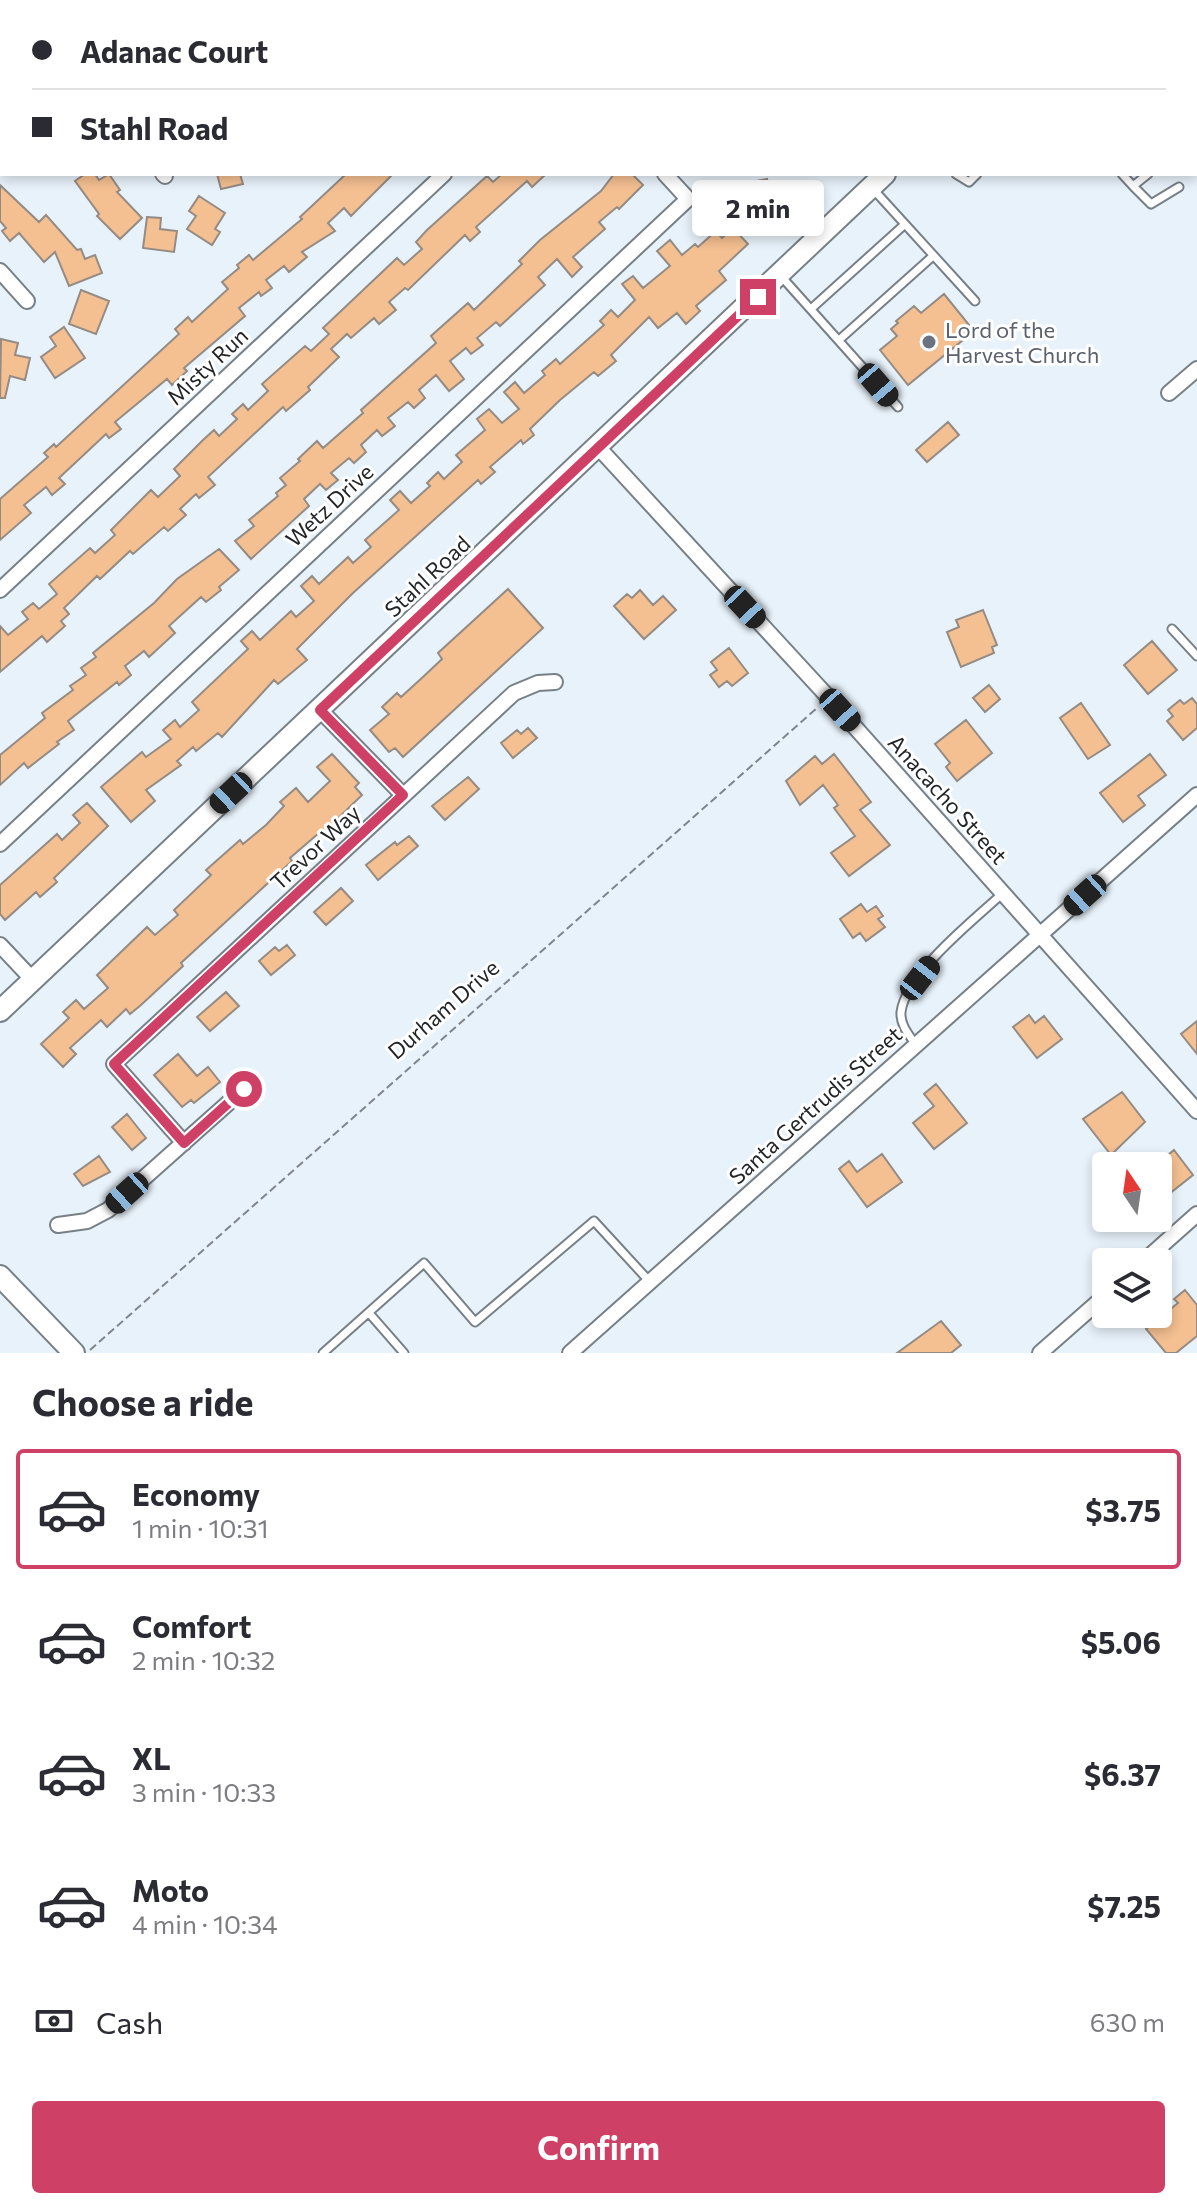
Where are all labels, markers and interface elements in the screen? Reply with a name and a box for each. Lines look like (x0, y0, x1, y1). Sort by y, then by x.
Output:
text: Adanac Court (80, 32, 268, 69)
text: Stahl Road (80, 109, 228, 146)
callout: 2 min (692, 181, 824, 237)
text: 2 min (726, 192, 790, 223)
route end (740, 279, 776, 315)
place label: Lord of the Harvest Church (945, 316, 1099, 368)
street label: Misty Run (161, 322, 253, 410)
marker: Lord of the Harvest Church (920, 333, 938, 351)
car (853, 359, 903, 411)
street label: Wetz Drive (280, 458, 378, 552)
street label: Stahl Road (379, 530, 475, 622)
car (720, 581, 770, 633)
car (815, 684, 865, 736)
street label: Anacacho Street (883, 729, 1013, 869)
car (205, 768, 257, 818)
street label: Trevor Way (264, 799, 366, 895)
car (1059, 870, 1111, 920)
car (896, 952, 944, 1004)
street label: Durham Drive (382, 954, 504, 1064)
street label: Santa Gertrudis Street (723, 1020, 907, 1190)
route start (226, 1071, 262, 1107)
north arrow (1092, 1152, 1172, 1232)
map controls (1092, 1152, 1172, 1328)
car (101, 1168, 153, 1218)
button: layers (1092, 1248, 1172, 1328)
text: Choose a ride (32, 1379, 253, 1423)
icon: car (36, 1473, 108, 1545)
text: Economy (132, 1475, 260, 1512)
text: $3.75 (1085, 1491, 1161, 1528)
text: 1 min · 10:31 (132, 1512, 269, 1543)
icon: car (36, 1605, 108, 1677)
text: Comfort (132, 1607, 251, 1644)
text: $5.06 (1081, 1623, 1161, 1660)
text: 2 min · 10:32 (132, 1644, 275, 1675)
icon: car (36, 1737, 108, 1809)
text: XL (132, 1739, 171, 1776)
text: $6.37 (1084, 1755, 1161, 1792)
text: 3 min · 10:33 (132, 1776, 276, 1807)
icon: car (36, 1869, 108, 1941)
text: Moto (132, 1871, 209, 1908)
text: $7.25 (1087, 1887, 1161, 1924)
text: 4 min · 10:34 (132, 1908, 278, 1939)
icon: cash (32, 1999, 76, 2043)
text: Cash (96, 2003, 163, 2040)
text: 630 m (1090, 2006, 1165, 2037)
button: Confirm (32, 2101, 1165, 2193)

